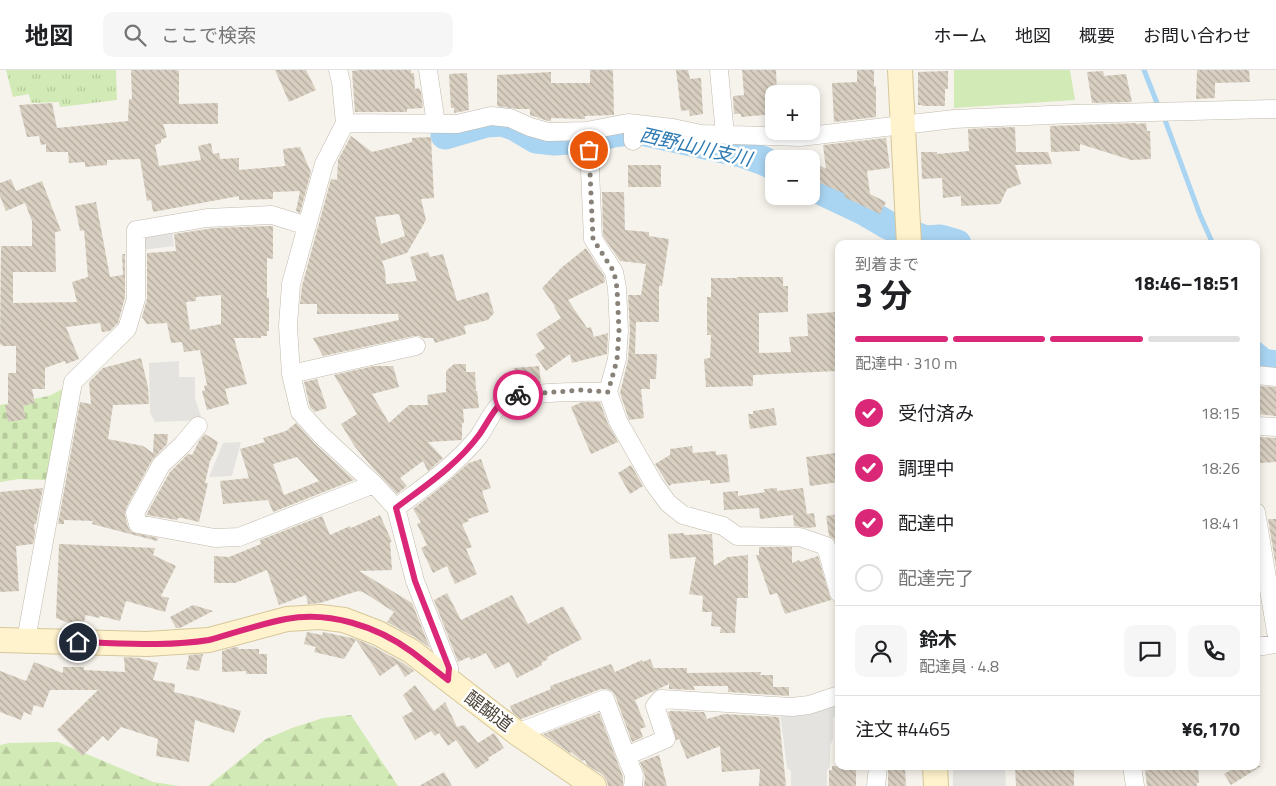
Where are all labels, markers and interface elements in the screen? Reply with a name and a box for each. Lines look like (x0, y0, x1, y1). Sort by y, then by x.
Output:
search box (103, 12, 453, 57)
text: 地図 (25, 17, 73, 53)
text: ここで検索 (161, 20, 256, 49)
icon: search (121, 21, 149, 49)
text: ホーム (934, 22, 987, 49)
text: 地図 (1015, 22, 1051, 49)
text: 概要 (1079, 22, 1115, 49)
text: お問い合わせ (1143, 22, 1251, 49)
map controls (765, 85, 820, 205)
button: + (765, 85, 820, 140)
water label: 西野山川支川 (637, 119, 757, 173)
pin (568, 129, 610, 171)
icon: bag (575, 136, 603, 164)
button: − (765, 150, 820, 205)
text: 到着まで (855, 252, 919, 276)
text: 18:46–18:51 (1133, 268, 1240, 297)
text: 3 分 (855, 271, 912, 319)
text: 配達中 · 310 m (855, 351, 957, 375)
courier (493, 370, 543, 420)
icon: bike (504, 381, 532, 409)
text: 受付済み (898, 398, 974, 427)
icon: check (855, 399, 883, 427)
text: 18:15 (1201, 401, 1240, 425)
text: 調理中 (898, 453, 955, 482)
icon: check (855, 454, 883, 482)
text: 18:26 (1201, 456, 1240, 480)
text: 配達中 (898, 508, 955, 537)
icon: check (855, 509, 883, 537)
text: 18:41 (1201, 511, 1240, 535)
text: 配達完了 (898, 563, 974, 592)
pin (57, 621, 99, 663)
text: 鈴木 (919, 624, 957, 653)
button: person (855, 625, 907, 677)
button: chat (1124, 625, 1176, 677)
button: phone (1188, 625, 1240, 677)
icon: home (64, 628, 92, 656)
text: 配達員 · 4.8 (919, 654, 999, 678)
street label: 醍醐道 (459, 684, 519, 738)
text: 注文 #4465 (855, 714, 950, 743)
text: ¥6,170 (1182, 714, 1240, 743)

